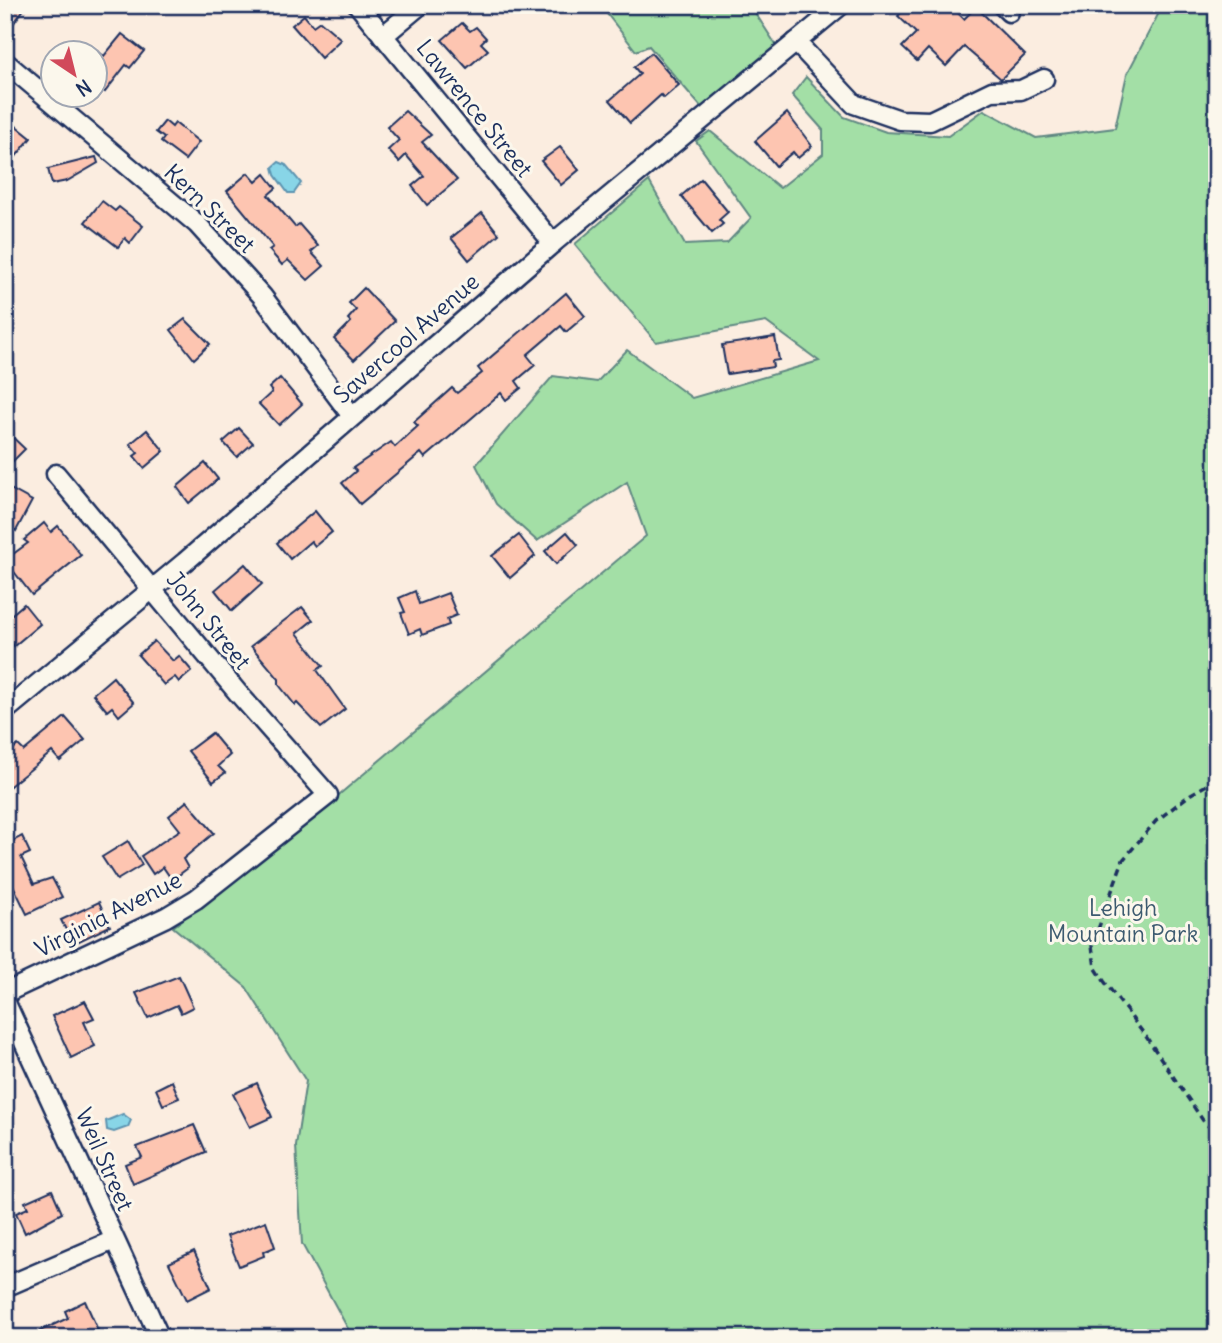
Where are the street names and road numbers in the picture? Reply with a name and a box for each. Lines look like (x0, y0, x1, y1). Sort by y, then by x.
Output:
street label: Lawrence Street (411, 33, 539, 183)
street label: Kern Street (158, 157, 262, 259)
street label: Savercool Avenue (327, 267, 485, 409)
street label: John Street (161, 565, 258, 675)
street label: Virginia Avenue (30, 865, 186, 963)
street label: Weil Street (69, 1103, 141, 1215)

